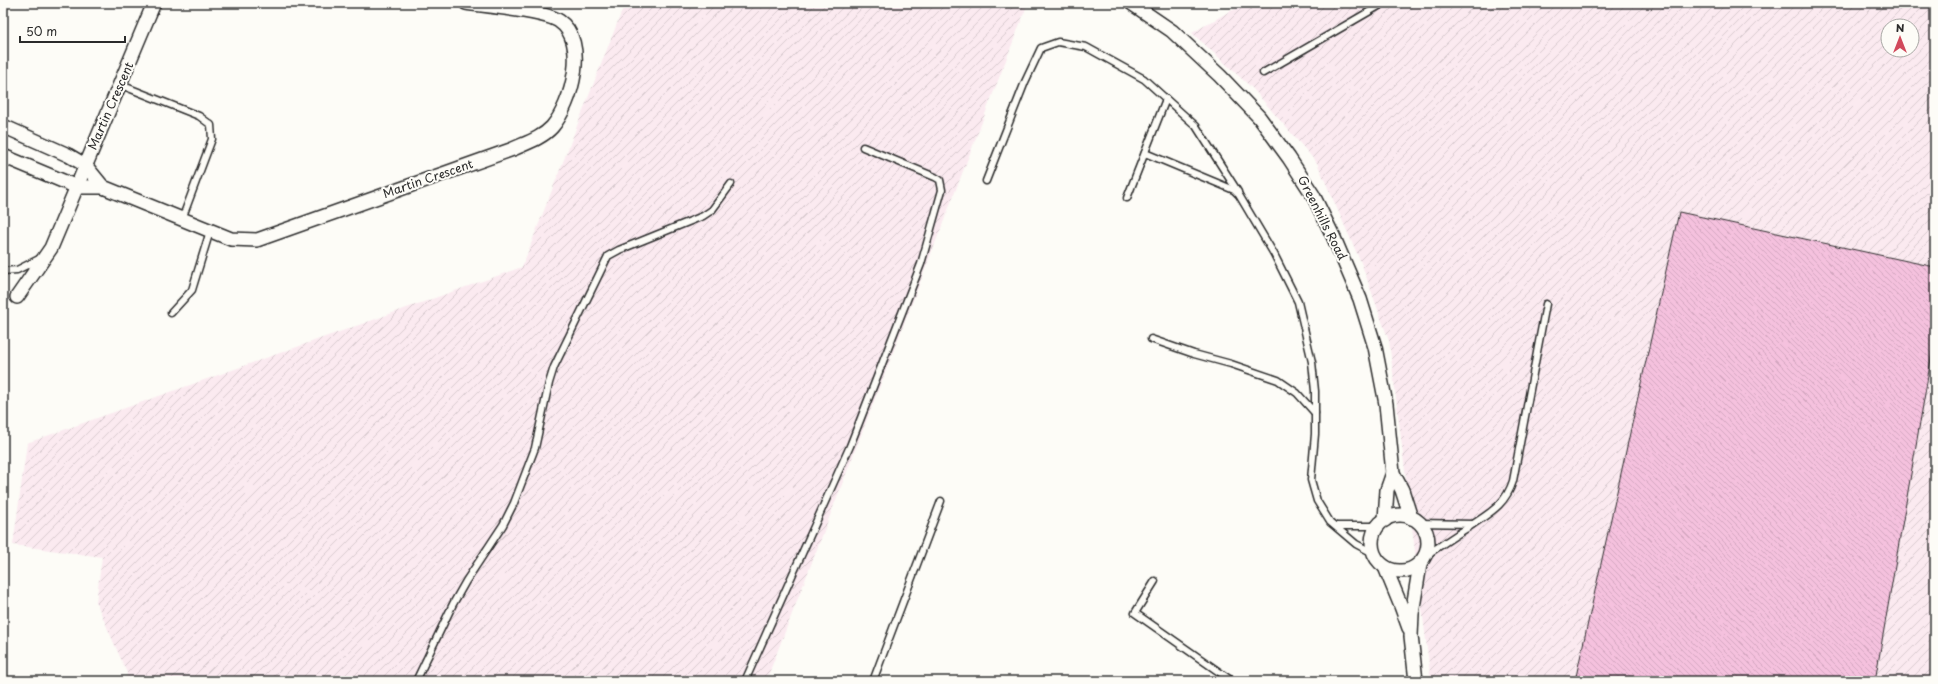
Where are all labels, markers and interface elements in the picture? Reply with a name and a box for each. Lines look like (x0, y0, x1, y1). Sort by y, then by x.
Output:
scale bar (20, 18, 125, 44)
north arrow (1880, 18, 1920, 58)
text: N (1896, 19, 1905, 36)
text: 50 m (26, 22, 57, 40)
street label: Martin Crescent (83, 59, 138, 152)
street label: Martin Crescent (380, 154, 475, 202)
street label: Greenhills Road (1294, 172, 1352, 263)

